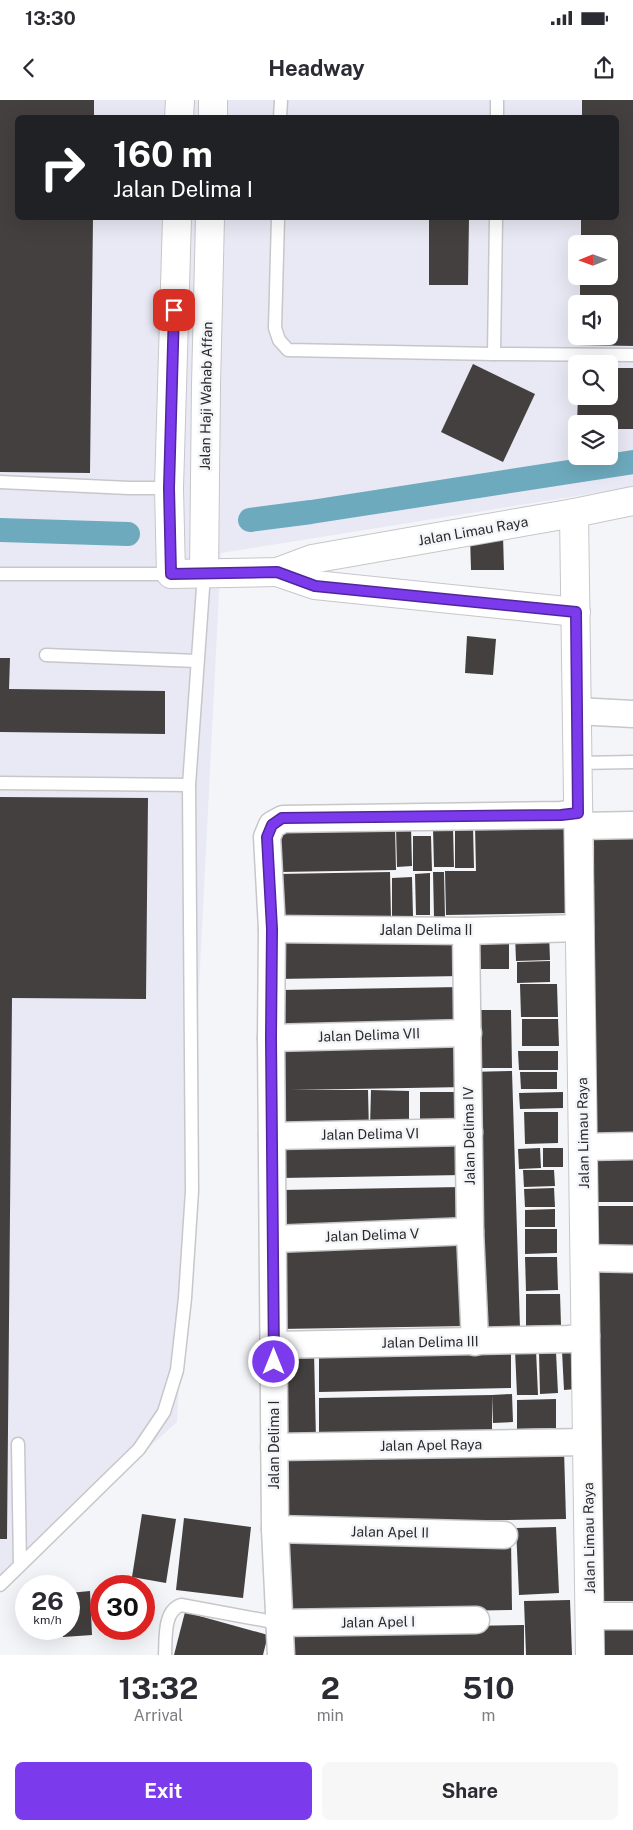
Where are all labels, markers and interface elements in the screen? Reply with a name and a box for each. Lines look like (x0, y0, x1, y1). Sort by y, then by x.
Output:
text: 13:30 (25, 7, 76, 29)
icon: back (15, 54, 43, 82)
icon: share (590, 54, 618, 82)
text: Headway (268, 55, 365, 81)
text: 160 m (113, 134, 213, 175)
icon: right (30, 135, 95, 200)
text: Jalan Delima I (113, 176, 253, 202)
north arrow (568, 235, 618, 285)
map controls (568, 235, 618, 465)
pin (153, 289, 195, 331)
button: sound (568, 295, 618, 345)
icon: arrive (160, 296, 188, 324)
street label: Jalan Haji Wahab Affan (197, 321, 215, 471)
button: search (568, 355, 618, 405)
button: layers (568, 415, 618, 465)
street label: Jalan Limau Raya (417, 513, 529, 549)
street label: Jalan Delima II (379, 922, 473, 938)
street label: Jalan Delima VII (318, 1025, 420, 1045)
street label: Jalan Limau Raya (574, 1077, 592, 1189)
street label: Jalan Delima IV (460, 1086, 478, 1185)
street label: Jalan Delima VI (321, 1125, 419, 1143)
street label: Jalan Delima V (325, 1225, 420, 1245)
street label: Jalan Delima III (381, 1333, 479, 1351)
position arrow (247, 1335, 299, 1387)
street label: Jalan Delima I (266, 1400, 282, 1490)
street label: Jalan Apel Raya (380, 1436, 482, 1454)
street label: Jalan Limau Raya (580, 1482, 598, 1594)
street label: Jalan Apel II (351, 1523, 429, 1541)
speed limit sign: 30 (90, 1575, 155, 1640)
text: 26 (31, 1586, 64, 1616)
text: km/h (33, 1613, 62, 1627)
street label: Jalan Apel I (341, 1613, 415, 1631)
text: 13:32 (118, 1670, 198, 1706)
text: 2 (321, 1670, 340, 1706)
text: 510 (462, 1670, 515, 1706)
text: Arrival (134, 1706, 183, 1725)
text: min (317, 1706, 344, 1725)
text: m (481, 1706, 495, 1725)
button: Exit (15, 1762, 312, 1820)
button: Share (322, 1762, 618, 1820)

